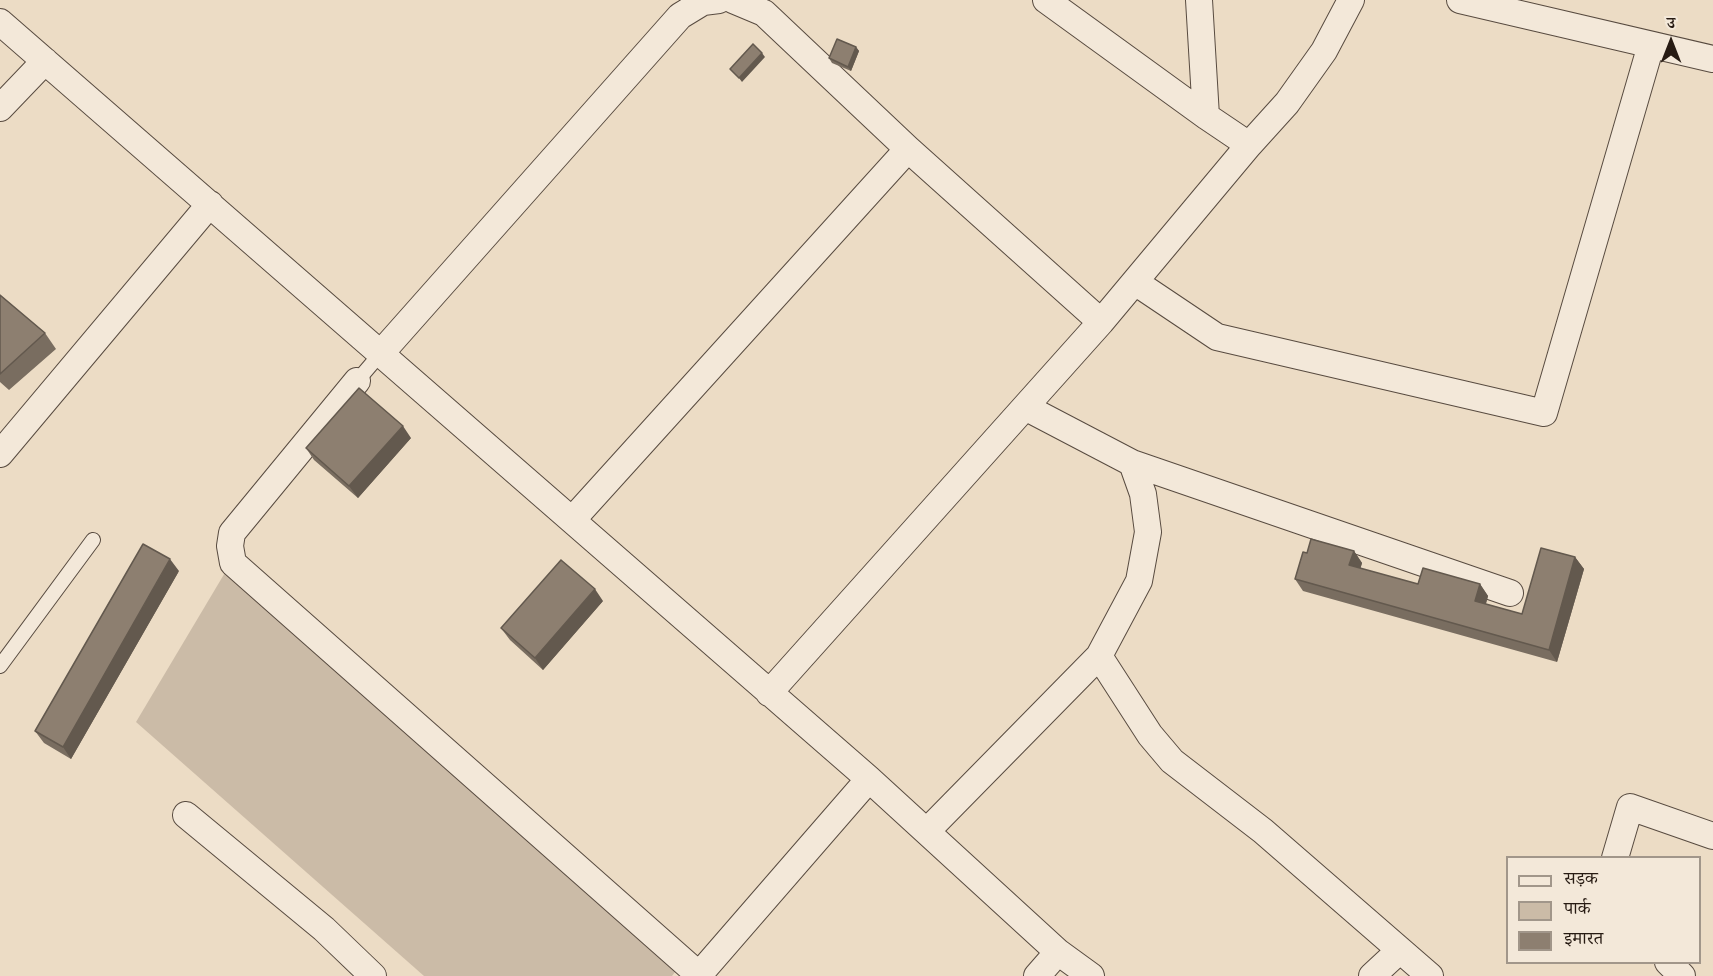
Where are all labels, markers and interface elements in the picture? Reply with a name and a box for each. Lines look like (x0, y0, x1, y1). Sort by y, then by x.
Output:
north arrow (1641, 12, 1701, 72)
text: उ (1667, 13, 1675, 35)
legend (1506, 856, 1701, 964)
text: सड़क (1564, 867, 1598, 892)
text: पार्क (1564, 897, 1591, 922)
text: इमारत (1564, 927, 1603, 952)

